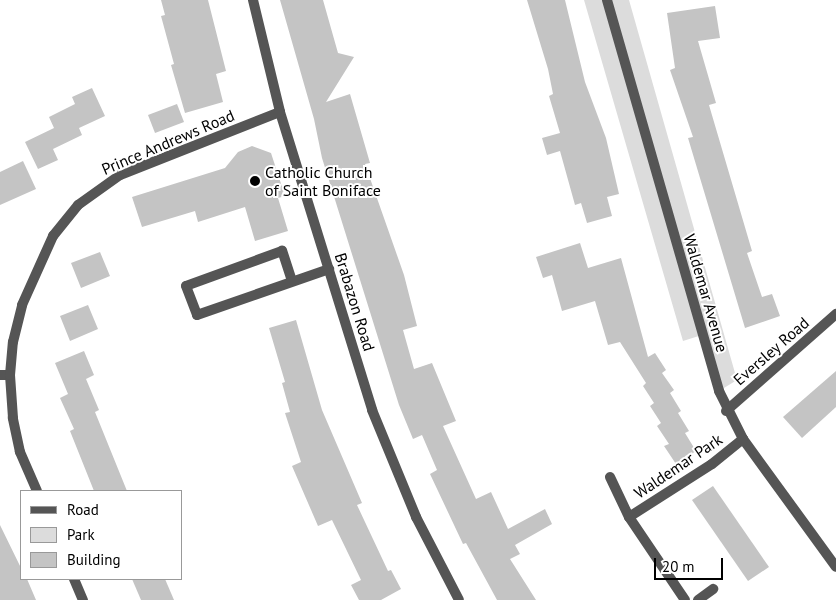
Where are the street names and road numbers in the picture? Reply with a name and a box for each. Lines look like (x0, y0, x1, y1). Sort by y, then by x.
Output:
street label: Prince Andrews Road (98, 105, 238, 179)
street label: Waldemar Avenue (680, 231, 732, 355)
street label: Brabazon Road (331, 251, 379, 353)
street label: Eversley Road (729, 313, 813, 389)
street label: Waldemar Park (630, 430, 726, 502)

